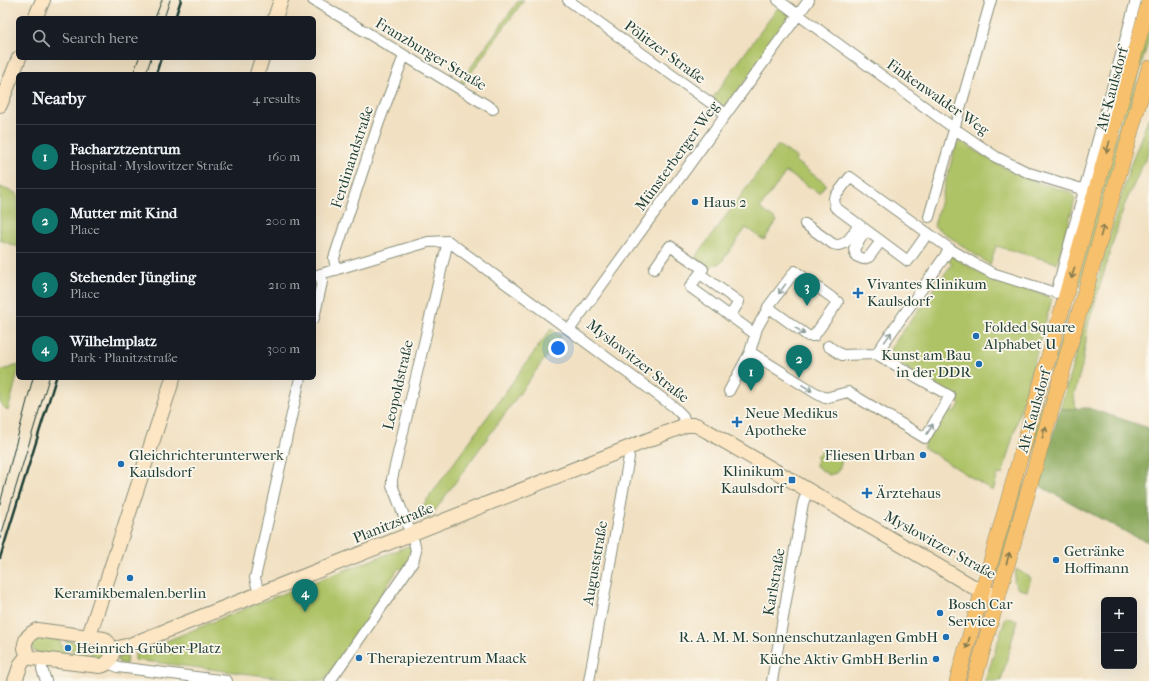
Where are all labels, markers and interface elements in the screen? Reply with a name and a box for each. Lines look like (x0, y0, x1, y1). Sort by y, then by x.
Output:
street label: Franzburger Straße (372, 14, 490, 95)
search box (16, 16, 316, 60)
street label: Pölitzer Straße (621, 17, 710, 88)
icon: search (30, 27, 52, 49)
text: Search here (62, 29, 138, 47)
street label: Alt-Kaulsdorf (1092, 42, 1133, 134)
street label: Finkenwalder Weg (883, 55, 993, 140)
text: Nearby (32, 88, 86, 108)
text: 4 results (253, 91, 300, 106)
street label: Münsterberger Weg (631, 97, 723, 214)
street label: Ferdinandstraße (327, 103, 377, 210)
text: Facharztzentrum (70, 140, 181, 158)
one-way arrow (1104, 141, 1111, 154)
text: 1 (43, 149, 47, 164)
text: 160 m (268, 149, 300, 164)
text: Hospital · Myslowitzer Straße (70, 158, 233, 173)
place label: Haus 2 (703, 193, 747, 211)
marker: Haus 2 (690, 197, 700, 207)
text: Mutter mit Kind (70, 204, 177, 222)
text: 2 (42, 213, 48, 228)
text: 200 m (265, 213, 300, 228)
text: Place (70, 222, 100, 237)
one-way arrow (1099, 225, 1106, 238)
one-way arrow (1069, 266, 1076, 279)
text: Stehender Jüngling (70, 268, 196, 286)
pin: 3 (794, 273, 820, 306)
place label: Vivantes Klinikum Kaulsdorf (866, 275, 987, 310)
text: 3 (42, 277, 48, 292)
text: 210 m (268, 277, 300, 292)
one-way arrow (778, 283, 786, 294)
text: Place (70, 286, 100, 301)
marker: Vivantes Klinikum Kaulsdorf (852, 287, 864, 299)
street label: Myslowitzer Straße (583, 315, 693, 407)
place label: Folded Square Alphabet U (983, 318, 1076, 353)
one-way arrow (794, 326, 805, 335)
marker: Folded Square Alphabet U (971, 331, 981, 341)
text: Wilhelmplatz (70, 332, 157, 350)
one-way arrow (884, 332, 892, 343)
street label: Leopoldstraße (379, 338, 417, 432)
your location (548, 338, 568, 358)
text: 4 (41, 341, 49, 356)
text: 300 m (267, 341, 300, 356)
pin: 2 (786, 345, 812, 378)
place label: Kunst am Bau in der DDR (881, 346, 972, 381)
text: Park · Planitzstraße (70, 350, 178, 365)
pin: 1 (738, 358, 764, 391)
marker: Kunst am Bau in der DDR (974, 359, 984, 369)
street label: Alt-Kaulsdorf (1013, 364, 1055, 456)
one-way arrow (801, 384, 812, 392)
place label: Neue Medikus Apotheke (744, 404, 838, 439)
marker: Neue Medikus Apotheke (732, 417, 742, 427)
one-way arrow (927, 423, 935, 435)
one-way arrow (1041, 426, 1048, 439)
place label: Gleichrichterunterwerk Kaulsdorf (129, 446, 284, 481)
place label: Fliesen Urban (825, 446, 915, 464)
marker: Fliesen Urban (918, 450, 928, 460)
marker: Gleichrichterunterwerk Kaulsdorf (116, 459, 126, 469)
place label: Klinikum Kaulsdorf (721, 462, 787, 497)
marker: Klinikum Kaulsdorf (787, 475, 797, 485)
place label: Ärztehaus (875, 484, 941, 502)
marker: Ärztehaus (861, 487, 873, 499)
street label: Planitzstraße (350, 499, 436, 547)
street label: Myslowitzer Straße (881, 507, 999, 583)
street label: Auguststraße (579, 519, 611, 608)
place label: Getränke Hoffmann (1064, 542, 1129, 577)
street label: Karlstraße (759, 546, 789, 617)
one-way arrow (1005, 551, 1013, 564)
marker: Getränke Hoffmann (1051, 555, 1061, 565)
marker: Keramikbemalen.berlin (125, 573, 135, 583)
pin: 4 (292, 579, 318, 612)
place label: Keramikbemalen.berlin (54, 584, 207, 602)
place label: Bosch Car Service (948, 595, 1013, 630)
map controls (1101, 597, 1137, 669)
button: + (1101, 597, 1137, 633)
marker: Bosch Car Service (935, 608, 945, 618)
place label: R. A. M. M. Sonnenschutzanlagen GmbH (679, 628, 938, 646)
marker: R. A. M. M. Sonnenschutzanlagen GmbH (941, 632, 951, 642)
button: − (1101, 633, 1137, 669)
one-way arrow (964, 636, 971, 649)
place label: Heinrich-Grüber-Platz (76, 639, 221, 657)
marker: Heinrich-Grüber-Platz (63, 643, 73, 653)
place label: Therapiezentrum Maack (367, 649, 527, 667)
place label: Küche Aktiv GmbH Berlin (759, 650, 928, 668)
marker: Therapiezentrum Maack (354, 653, 364, 663)
marker: Küche Aktiv GmbH Berlin (931, 654, 941, 664)

